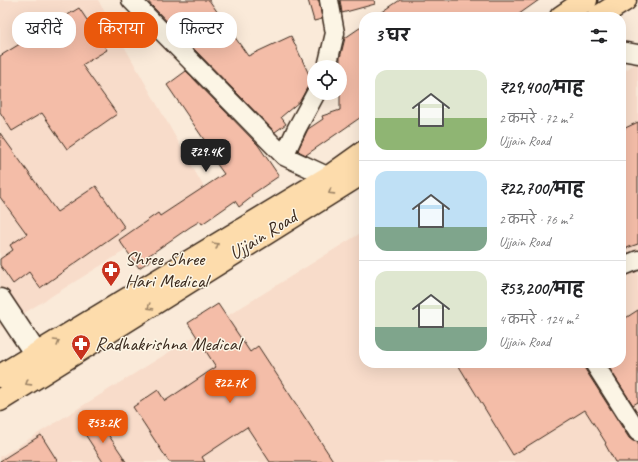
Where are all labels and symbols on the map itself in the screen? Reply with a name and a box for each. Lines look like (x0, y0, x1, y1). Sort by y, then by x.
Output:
pin: ₹29.4K (173, 139, 239, 173)
one-way arrow (328, 188, 335, 195)
street label: Ujjain Road (225, 203, 304, 265)
one-way arrow (212, 242, 219, 249)
place label: Shree Shree Hari Medical (125, 247, 212, 293)
pharmacy icon: Shree Shree Hari Medical (100, 259, 122, 287)
one-way arrow (147, 302, 154, 309)
place label: Radhakrishna Medical (95, 332, 244, 356)
pharmacy icon: Radhakrishna Medical (70, 333, 92, 361)
one-way arrow (53, 339, 60, 346)
pin: ₹22.7K (197, 370, 263, 404)
one-way arrow (25, 378, 32, 386)
pin: ₹53.2K (70, 410, 136, 444)

